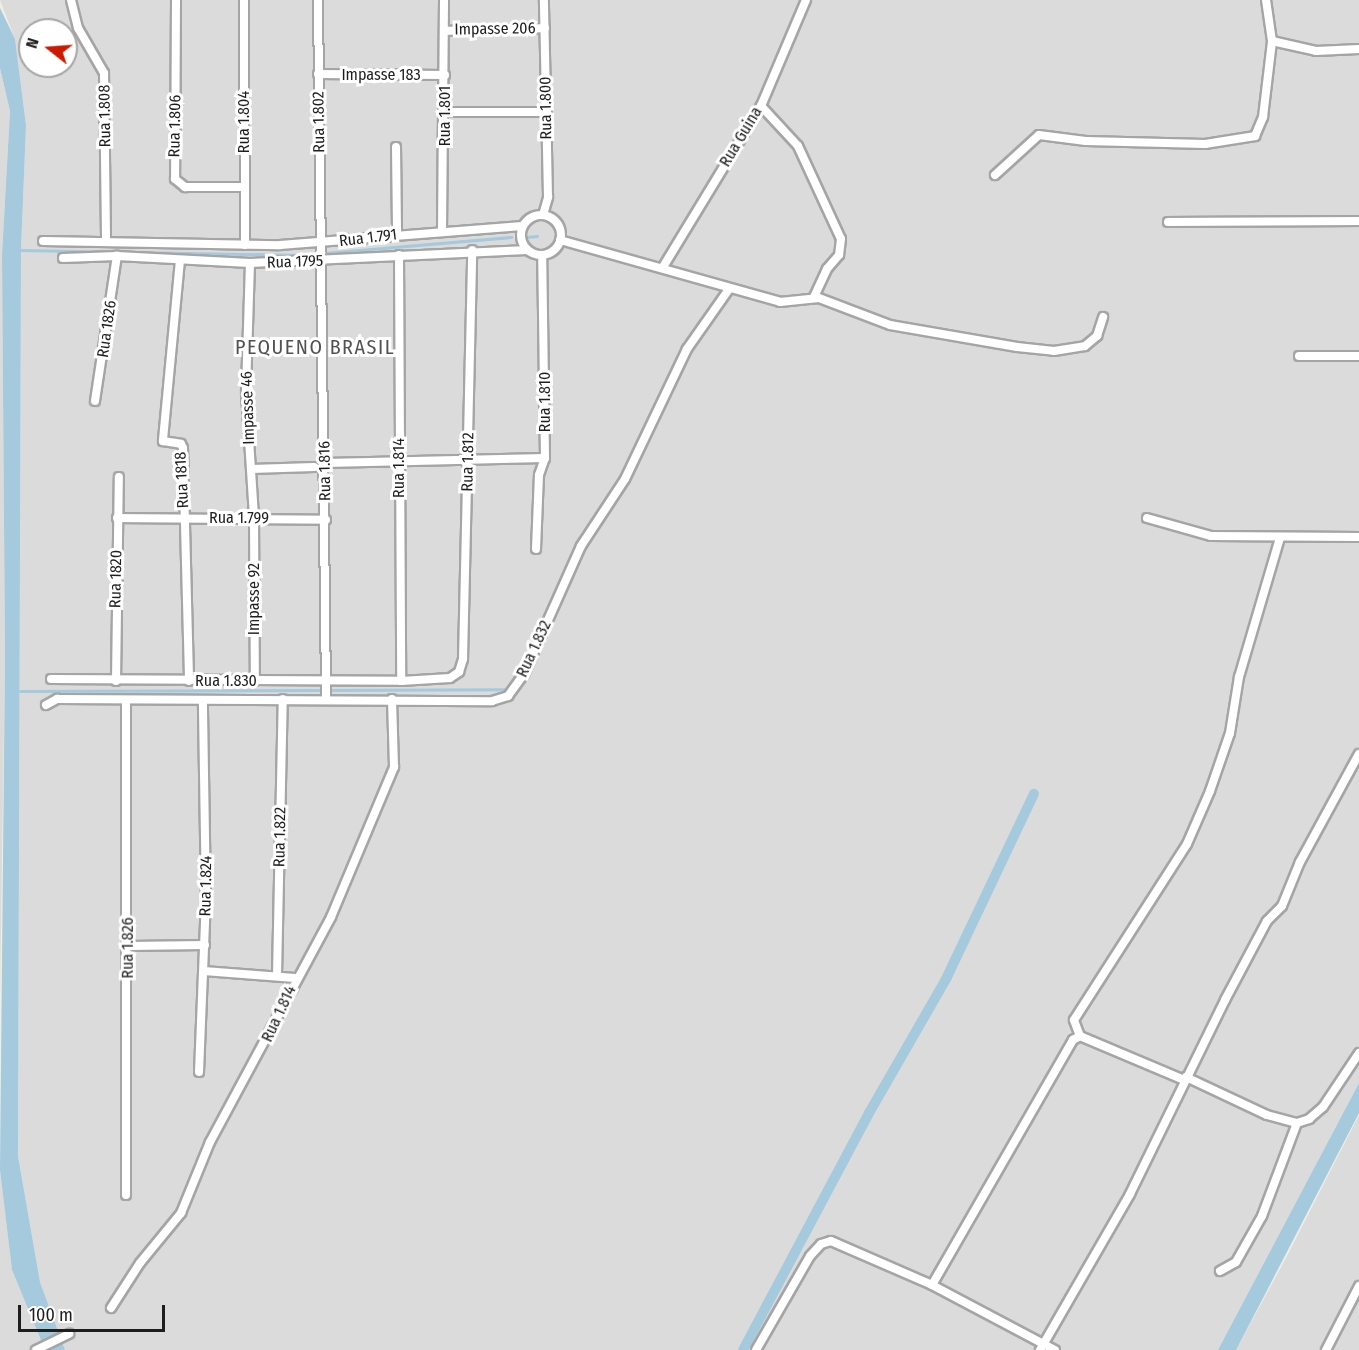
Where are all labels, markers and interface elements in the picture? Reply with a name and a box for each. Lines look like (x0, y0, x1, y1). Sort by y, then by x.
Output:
north arrow (18, 18, 78, 78)
street label: Impasse 206 (454, 19, 536, 39)
text: N (22, 36, 43, 51)
street label: Impasse 183 (341, 65, 421, 85)
street label: Rua 1.800 (536, 76, 556, 140)
street label: Rua 1.808 (95, 85, 115, 147)
street label: Rua 1.801 (435, 86, 455, 146)
street label: Rua 1.804 (234, 91, 254, 153)
street label: Rua 1.802 (309, 91, 329, 153)
street label: Rua 1.806 (165, 95, 185, 157)
street label: Rua Guina (716, 104, 766, 170)
street label: Rua 1.791 (338, 225, 398, 251)
street label: Rua 1795 (267, 251, 323, 273)
street label: Rua 1826 (93, 299, 121, 359)
district label: PEQUENO BRASIL (235, 335, 395, 359)
street label: Impasse 46 (237, 371, 259, 445)
street label: Rua 1.810 (535, 372, 555, 432)
street label: Rua 1.812 (458, 432, 478, 492)
street label: Rua 1.814 (389, 438, 409, 498)
street label: Rua 1.816 (315, 441, 335, 501)
street label: Rua 1818 (171, 451, 193, 509)
street label: Rua 1.799 (209, 508, 269, 528)
street label: Rua 1820 (106, 550, 126, 608)
street label: Impasse 92 (244, 563, 264, 635)
street label: Rua 1.832 (513, 618, 555, 680)
street label: Rua 1.830 (195, 671, 257, 691)
street label: Rua 1.822 (270, 807, 290, 867)
street label: Rua 1.824 (196, 855, 216, 917)
street label: Rua 1.826 (118, 917, 138, 979)
street label: Rua 1.814 (258, 983, 300, 1045)
scale bar (21, 1293, 168, 1331)
text: 100 m (29, 1304, 73, 1326)

